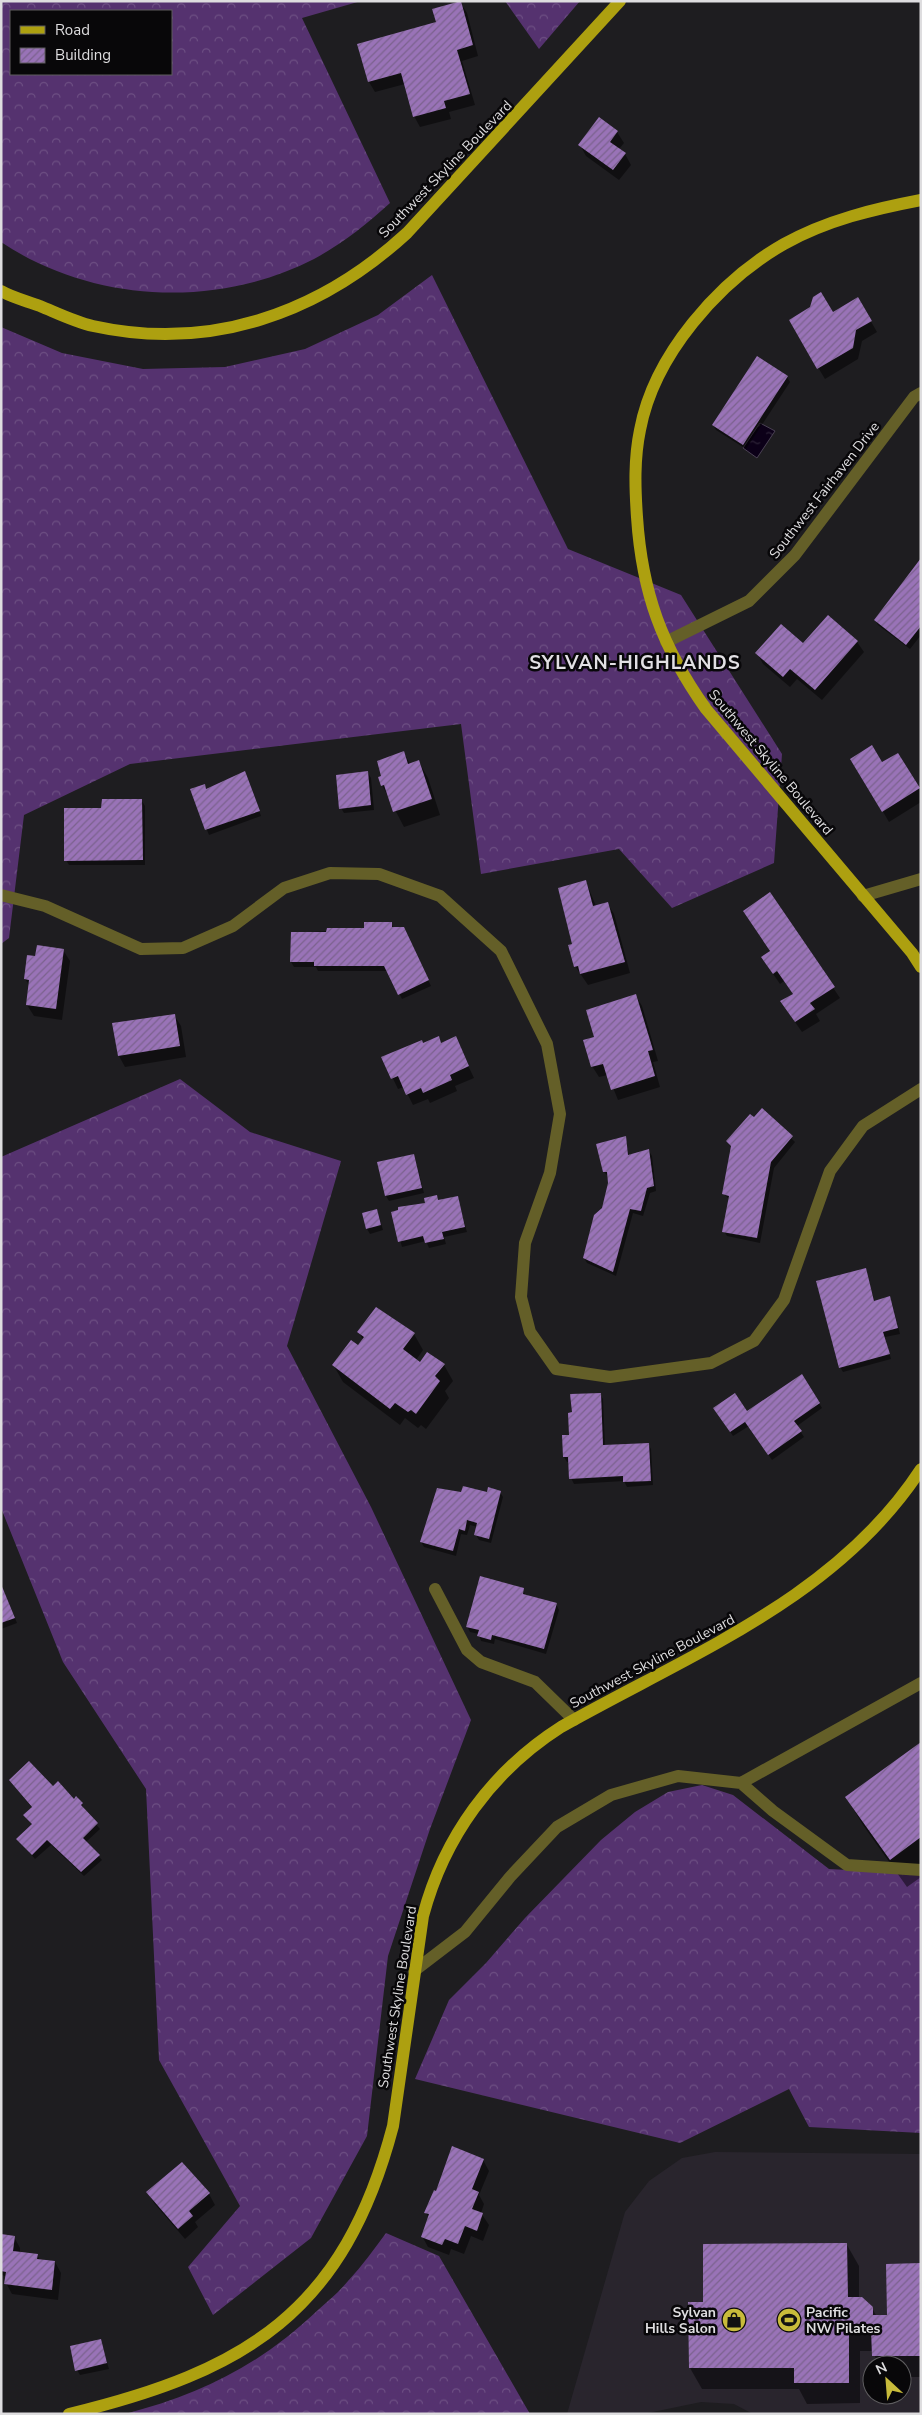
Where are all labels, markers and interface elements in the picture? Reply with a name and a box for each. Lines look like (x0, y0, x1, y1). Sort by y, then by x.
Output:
legend (10, 10, 172, 75)
text: Road (55, 20, 90, 40)
text: Building (55, 45, 111, 65)
street label: Southwest Skyline Boulevard (374, 96, 516, 242)
street label: Southwest Fairhaven Drive (765, 418, 884, 563)
district label: SYLVAN-HIGHLANDS (529, 650, 741, 676)
street label: Southwest Skyline Boulevard (704, 686, 837, 839)
street label: Southwest Skyline Boulevard (566, 1610, 738, 1713)
street label: Southwest Skyline Boulevard (374, 1905, 421, 2090)
place label: Sylvan Hills Salon (645, 2303, 716, 2338)
place label: Pacific NW Pilates (806, 2303, 881, 2338)
shop icon: Sylvan Hills Salon (721, 2307, 747, 2333)
sports icon: Pacific NW Pilates (776, 2307, 802, 2333)
north arrow (862, 2355, 912, 2405)
text: N (873, 2358, 890, 2380)

